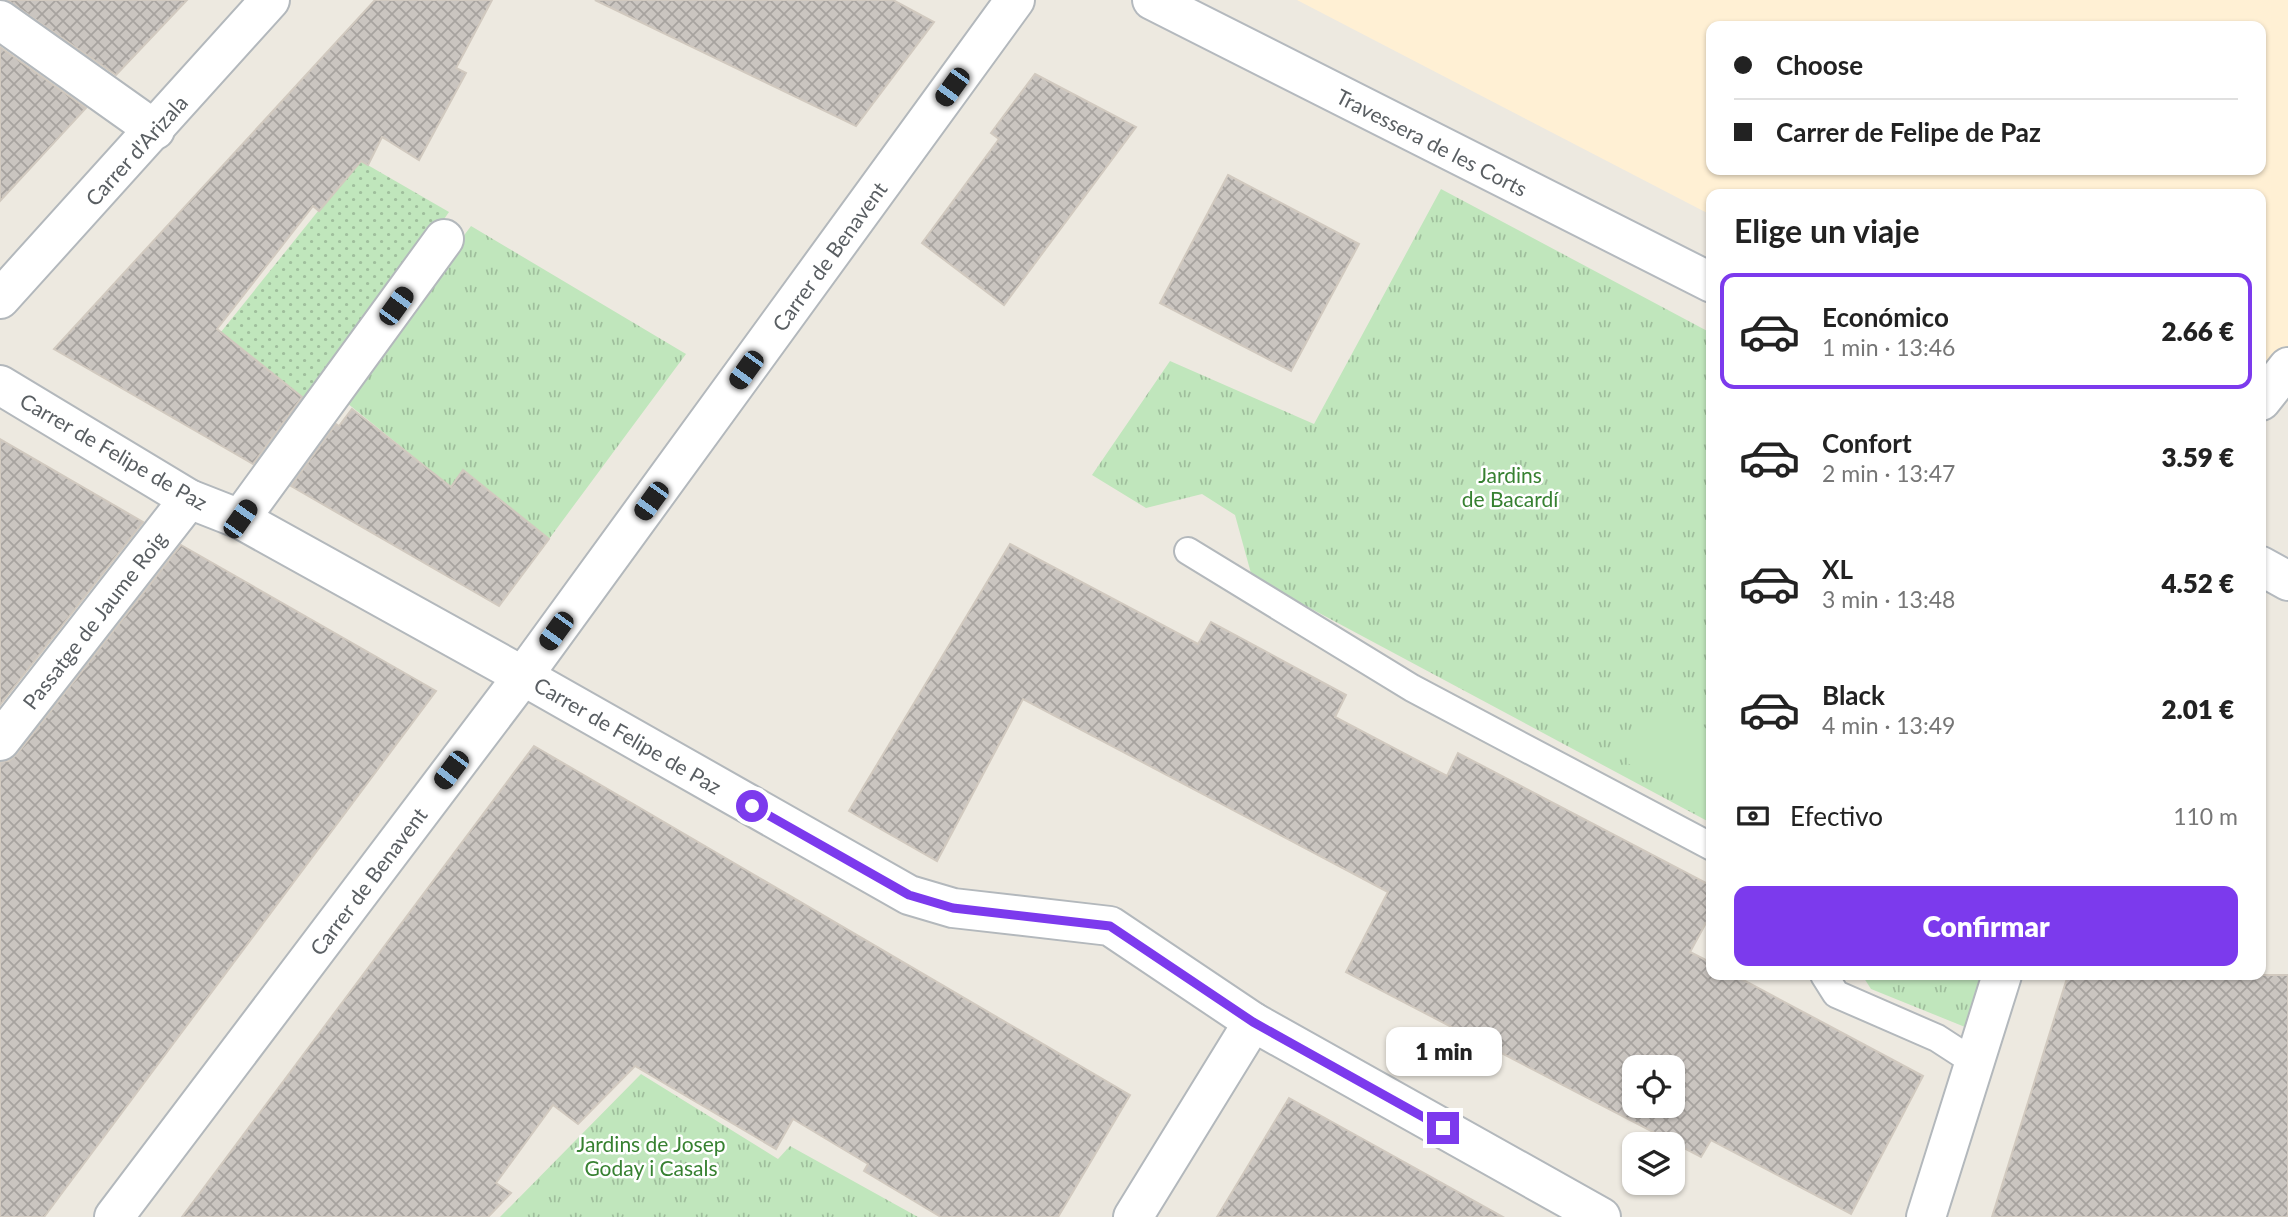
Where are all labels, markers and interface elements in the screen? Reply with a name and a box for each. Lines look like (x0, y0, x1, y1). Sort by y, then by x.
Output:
text: Choose (1776, 49, 1863, 81)
car (932, 64, 973, 110)
street label: Travessera de les Corts (1332, 83, 1532, 201)
street label: Carrer d'Arizala (80, 90, 192, 210)
text: Carrer de Felipe de Paz (1776, 116, 2041, 148)
street label: Carrer de Benavent (766, 176, 892, 336)
text: Elige un viaje (1734, 211, 1919, 250)
car (376, 283, 417, 329)
icon: car (1738, 300, 1801, 363)
text: Económico (1822, 301, 1949, 333)
text: 2.66 € (2161, 315, 2234, 347)
text: 1 min · 13:46 (1822, 333, 1955, 361)
car (726, 347, 767, 393)
street label: Carrer de Felipe de Paz (16, 387, 212, 515)
icon: car (1738, 426, 1801, 489)
text: Confort (1822, 427, 1912, 459)
text: 3.59 € (2161, 441, 2234, 473)
text: 2 min · 13:47 (1822, 459, 1955, 487)
park label: Jardins de Bacardí (1462, 462, 1559, 511)
car (631, 478, 672, 524)
car (220, 496, 261, 542)
street label: Passatge de Jaume Roig (17, 526, 171, 714)
icon: car (1738, 552, 1801, 615)
text: XL (1822, 553, 1853, 585)
text: 4.52 € (2161, 567, 2234, 599)
text: 3 min · 13:48 (1822, 585, 1955, 613)
car (536, 608, 577, 654)
street label: Carrer de Felipe de Paz (530, 671, 726, 799)
icon: car (1738, 678, 1801, 741)
text: Black (1822, 679, 1885, 711)
text: 2.01 € (2161, 693, 2234, 725)
text: 4 min · 13:49 (1822, 711, 1955, 739)
car (430, 747, 473, 793)
route start (736, 790, 768, 822)
icon: cash (1734, 797, 1772, 835)
text: Efectivo (1790, 800, 1883, 832)
street label: Carrer de Benavent (304, 802, 432, 960)
text: 110 m (2173, 802, 2238, 830)
button: Confirmar (1734, 886, 2238, 966)
callout: 1 min (1385, 1026, 1501, 1076)
text: 1 min (1415, 1037, 1473, 1065)
map controls (1622, 1055, 1685, 1195)
button: locate (1622, 1055, 1685, 1118)
route end (1427, 1112, 1459, 1144)
park label: Jardins de Josep Goday i Casals (576, 1131, 726, 1180)
button: layers (1622, 1132, 1685, 1195)

